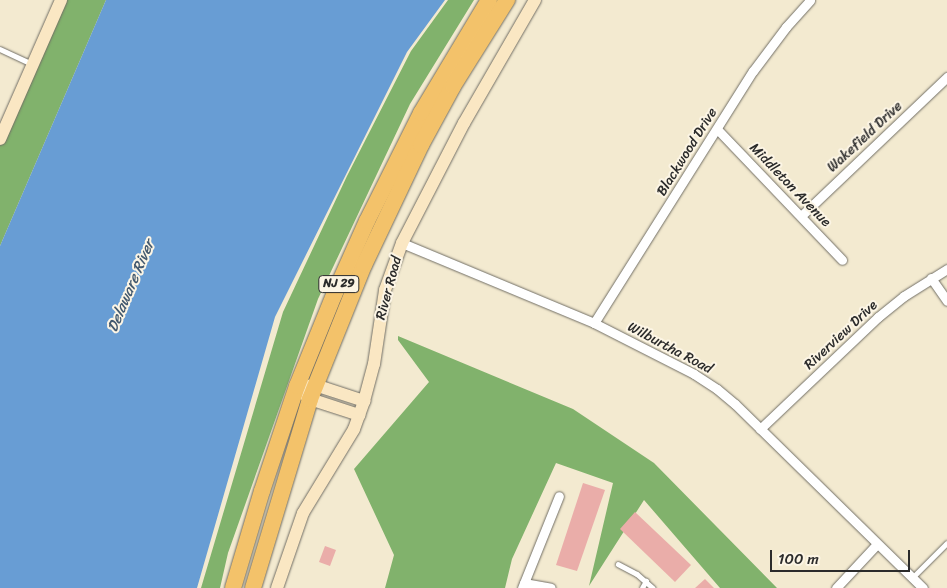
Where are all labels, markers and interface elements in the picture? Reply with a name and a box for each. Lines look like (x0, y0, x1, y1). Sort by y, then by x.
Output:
street label: Wakefield Drive (824, 98, 906, 176)
street label: Blackwood Drive (653, 105, 721, 199)
street label: Middleton Avenue (746, 140, 834, 230)
water label: Delaware River (104, 237, 158, 335)
street label: River Road (372, 254, 406, 322)
road number: NJ 29 (318, 274, 360, 294)
street label: Riverview Drive (801, 297, 881, 373)
street label: Wilburtha Road (625, 319, 715, 377)
scale bar (772, 540, 912, 572)
text: 100 m (778, 546, 819, 572)

